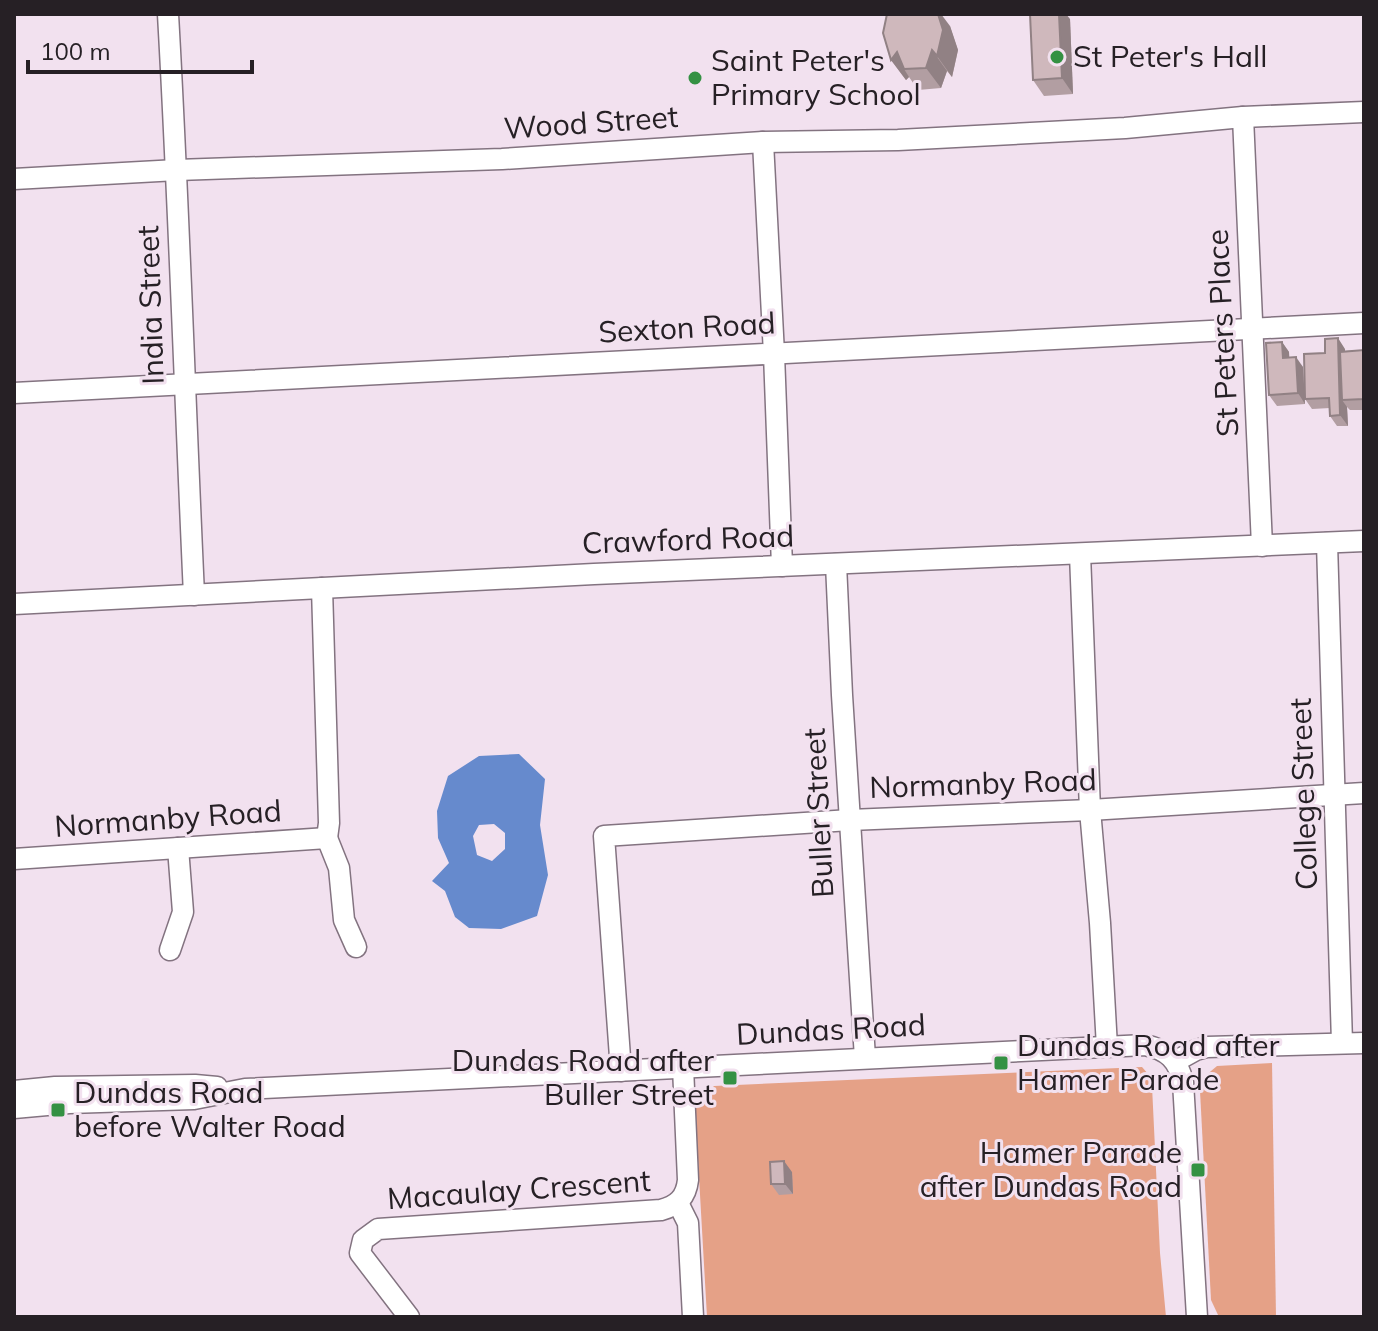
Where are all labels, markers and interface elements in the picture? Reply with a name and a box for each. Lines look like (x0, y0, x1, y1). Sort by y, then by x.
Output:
scale bar (28, 24, 252, 74)
text: 100 m (40, 36, 111, 66)
place label: St Peter's Hall (1073, 37, 1267, 75)
place label: Saint Peter's Primary School (711, 41, 921, 113)
marker: St Peter's Hall (1048, 48, 1066, 66)
marker: Saint Peter's Primary School (686, 69, 704, 87)
street label: Wood Street (502, 97, 679, 147)
street label: India Street (128, 225, 172, 385)
street label: St Peters Place (1198, 228, 1246, 438)
street label: Sexton Road (597, 303, 777, 351)
street label: Crawford Road (581, 516, 795, 562)
street label: College Street (1281, 697, 1325, 891)
street label: Buller Street (795, 727, 841, 899)
street label: Normanby Road (869, 760, 1097, 806)
street label: Normanby Road (53, 791, 283, 845)
street label: Dundas Road (735, 1005, 927, 1053)
place label: Dundas Road after Hamer Parade (1017, 1026, 1279, 1098)
place label: Dundas Road after Buller Street (452, 1041, 714, 1113)
marker: Dundas Road after Hamer Parade (992, 1054, 1010, 1072)
marker: Dundas Road after Buller Street (721, 1069, 739, 1087)
place label: Dundas Road before Walter Road (74, 1073, 346, 1145)
marker: Dundas Road before Walter Road (49, 1101, 67, 1119)
place label: Hamer Parade after Dundas Road (920, 1133, 1182, 1205)
street label: Macaulay Crescent (386, 1161, 652, 1217)
marker: Hamer Parade after Dundas Road (1189, 1161, 1207, 1179)

